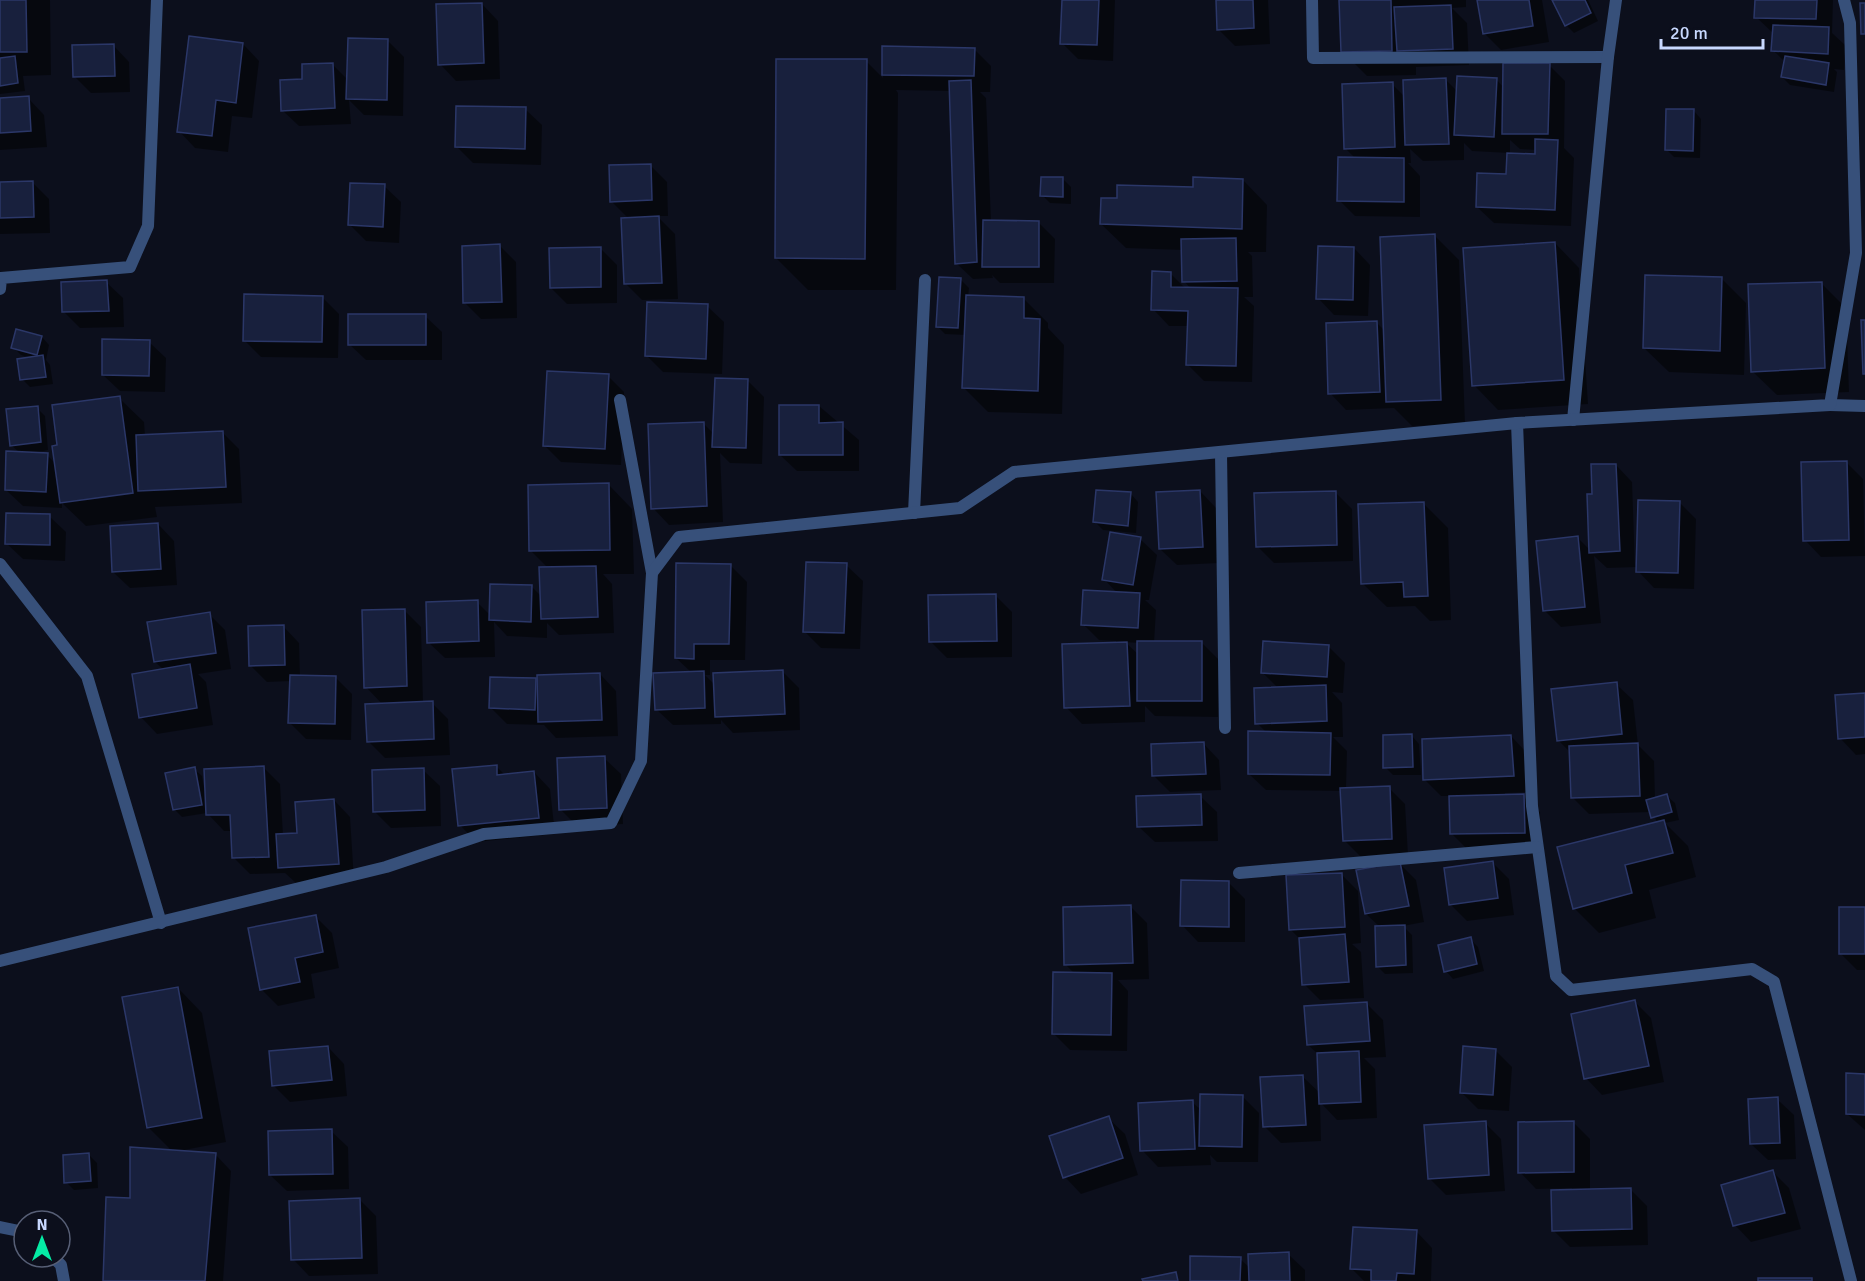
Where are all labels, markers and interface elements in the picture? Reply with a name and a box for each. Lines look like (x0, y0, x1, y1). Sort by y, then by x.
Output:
scale bar (1661, 12, 1763, 50)
text: 20 m (1670, 22, 1708, 44)
north arrow (12, 1209, 72, 1269)
text: N (36, 1215, 48, 1235)

